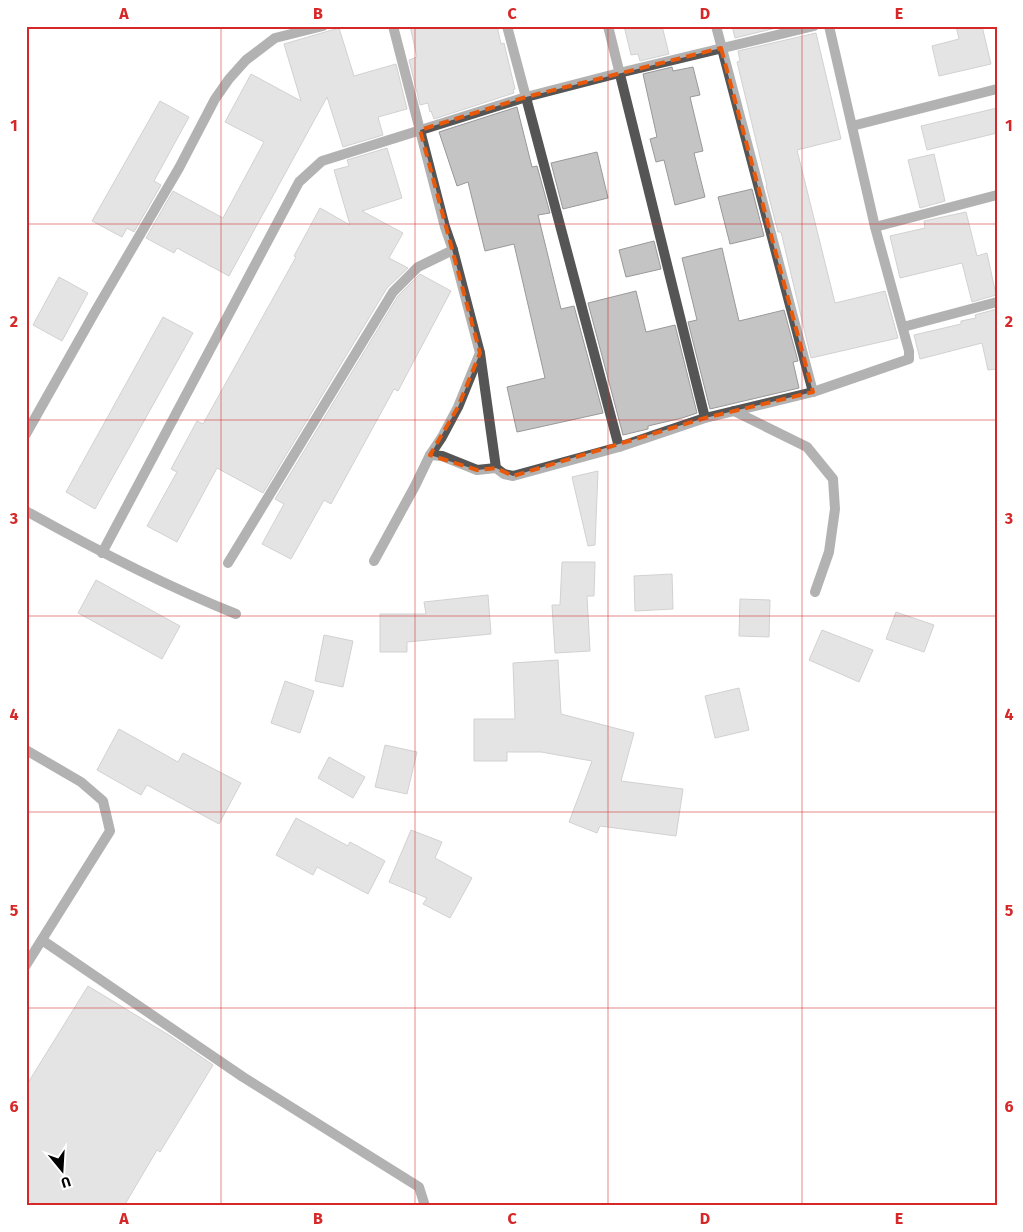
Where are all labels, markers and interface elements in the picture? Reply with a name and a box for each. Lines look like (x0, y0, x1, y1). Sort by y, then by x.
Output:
text: A (118, 4, 129, 23)
text: B (313, 4, 323, 23)
text: C (507, 4, 517, 23)
text: D (700, 4, 710, 23)
text: E (895, 4, 903, 23)
text: 1 (10, 116, 18, 135)
text: 1 (1005, 116, 1013, 135)
text: 2 (10, 312, 18, 331)
text: 2 (1005, 312, 1013, 331)
text: 3 (9, 509, 18, 528)
text: 3 (1004, 509, 1013, 528)
text: 4 (9, 705, 19, 724)
text: 4 (1004, 705, 1014, 724)
text: 5 (10, 901, 19, 920)
text: 5 (1005, 901, 1014, 920)
text: 6 (9, 1097, 19, 1116)
text: 6 (1004, 1097, 1014, 1116)
north arrow (38, 1144, 88, 1194)
text: U (59, 1172, 73, 1191)
text: A (118, 1209, 129, 1228)
text: B (313, 1209, 323, 1228)
text: C (507, 1209, 517, 1228)
text: D (700, 1209, 710, 1228)
text: E (895, 1209, 903, 1228)

